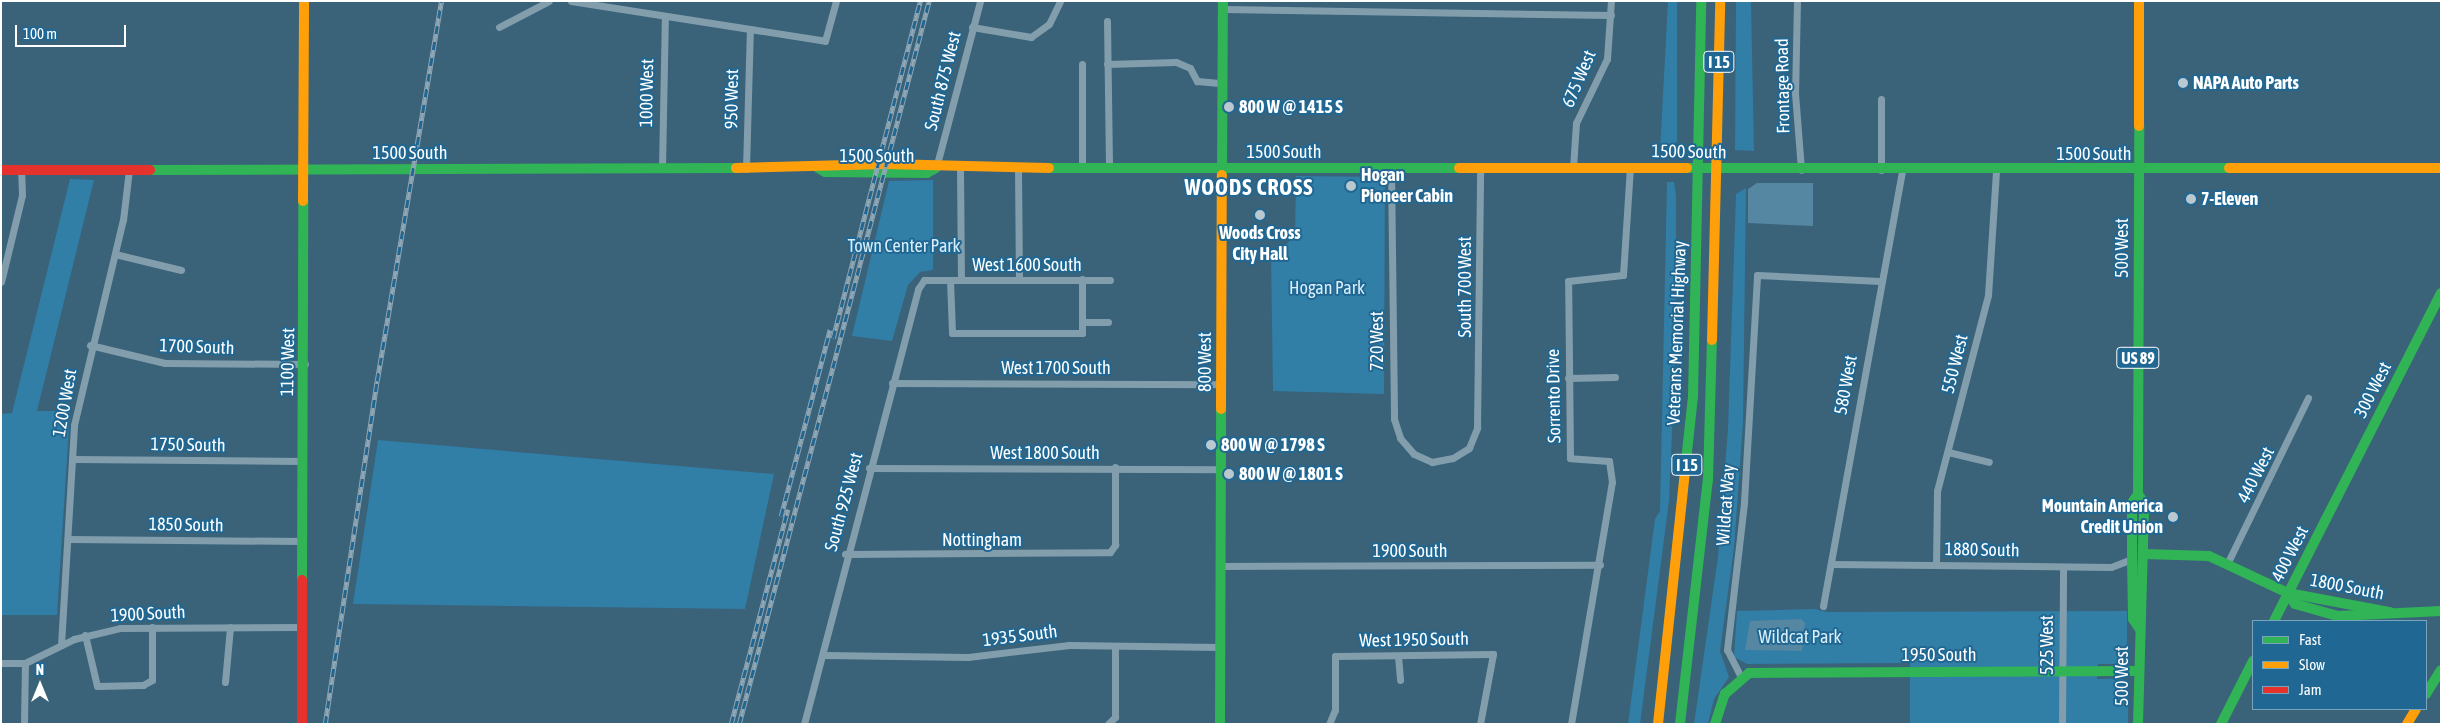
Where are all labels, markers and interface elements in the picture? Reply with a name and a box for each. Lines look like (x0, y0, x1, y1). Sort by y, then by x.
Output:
scale bar (18, 15, 129, 47)
text: 100 m (23, 25, 57, 42)
street label: South 875 West (920, 29, 966, 133)
street label: Frontage Road (1771, 38, 1795, 134)
street label: 675 West (1557, 47, 1601, 111)
road number: I 15 (1703, 48, 1735, 76)
street label: 1000 West (636, 59, 658, 127)
street label: 950 West (721, 69, 743, 129)
place label: NAPA Auto Parts (2193, 72, 2299, 94)
marker: NAPA Auto Parts (2177, 77, 2189, 89)
place label: 800 W @ 1415 S (1239, 96, 1343, 118)
marker: 800 W @ 1415 S (1223, 101, 1235, 113)
street label: 1500 South (1247, 141, 1321, 163)
street label: 1500 South (1651, 141, 1727, 163)
street label: 1500 South (373, 142, 447, 164)
street label: 1500 South (2057, 143, 2131, 165)
street label: 1500 South (840, 145, 914, 167)
place label: Hogan Pioneer Cabin (1361, 165, 1453, 208)
district label: WOODS CROSS (1183, 175, 1315, 201)
marker: Hogan Pioneer Cabin (1345, 180, 1357, 192)
place label: 7-Eleven (2201, 188, 2258, 210)
marker: 7-Eleven (2185, 193, 2197, 205)
marker: Woods Cross City Hall (1254, 209, 1266, 221)
street label: 500 West (2111, 218, 2133, 278)
place label: Woods Cross City Hall (1219, 223, 1301, 266)
park label: Town Center Park (847, 235, 961, 257)
street label: South 700 West (1454, 236, 1476, 338)
street label: Veterans Memorial Highway (1663, 240, 1691, 426)
street label: West 1600 South (972, 254, 1082, 276)
park label: Hogan Park (1289, 277, 1365, 299)
street label: 720 West (1366, 311, 1388, 371)
street label: 1100 West (277, 328, 299, 396)
street label: 800 West (1194, 332, 1216, 392)
street label: 550 West (1937, 332, 1973, 396)
street label: 1700 South (159, 335, 235, 359)
road number: US 89 (2116, 344, 2160, 372)
street label: Sorrento Drive (1542, 349, 1566, 443)
street label: 580 West (1830, 354, 1862, 416)
street label: West 1700 South (1001, 357, 1111, 379)
street label: 300 West (2350, 358, 2396, 422)
street label: 1200 West (48, 367, 82, 439)
street label: 1750 South (150, 434, 226, 456)
place label: 800 W @ 1798 S (1221, 434, 1325, 456)
marker: 800 W @ 1798 S (1205, 439, 1217, 451)
street label: West 1800 South (990, 442, 1100, 464)
street label: 440 West (2233, 443, 2279, 507)
street label: South 925 West (820, 450, 868, 554)
road number: I 15 (1671, 452, 1703, 478)
place label: 800 W @ 1801 S (1239, 463, 1343, 485)
street label: Wildcat Way (1712, 464, 1740, 546)
marker: 800 W @ 1801 S (1223, 468, 1235, 480)
place label: Mountain America Credit Union (2042, 496, 2163, 538)
marker: Mountain America Credit Union (2167, 511, 2179, 523)
street label: 1850 South (148, 514, 224, 536)
street label: 400 West (2267, 522, 2313, 586)
street label: Nottingham (942, 529, 1022, 551)
street label: 1880 South (1944, 539, 2020, 561)
street label: 1900 South (1373, 540, 1447, 562)
street label: 1800 South (2308, 569, 2386, 605)
street label: 1900 South (110, 601, 186, 627)
street label: 525 West (2036, 615, 2058, 675)
legend (2252, 620, 2427, 710)
street label: 1935 South (981, 621, 1059, 651)
park label: Wildcat Park (1758, 626, 1842, 648)
street label: West 1950 South (1359, 628, 1469, 652)
text: Fast (2299, 631, 2321, 648)
street label: 1950 South (1902, 644, 1976, 666)
street label: 500 West (2111, 646, 2133, 706)
text: Slow (2299, 656, 2325, 673)
north arrow (15, 660, 65, 710)
text: N (36, 662, 44, 678)
text: Jam (2299, 681, 2322, 698)

